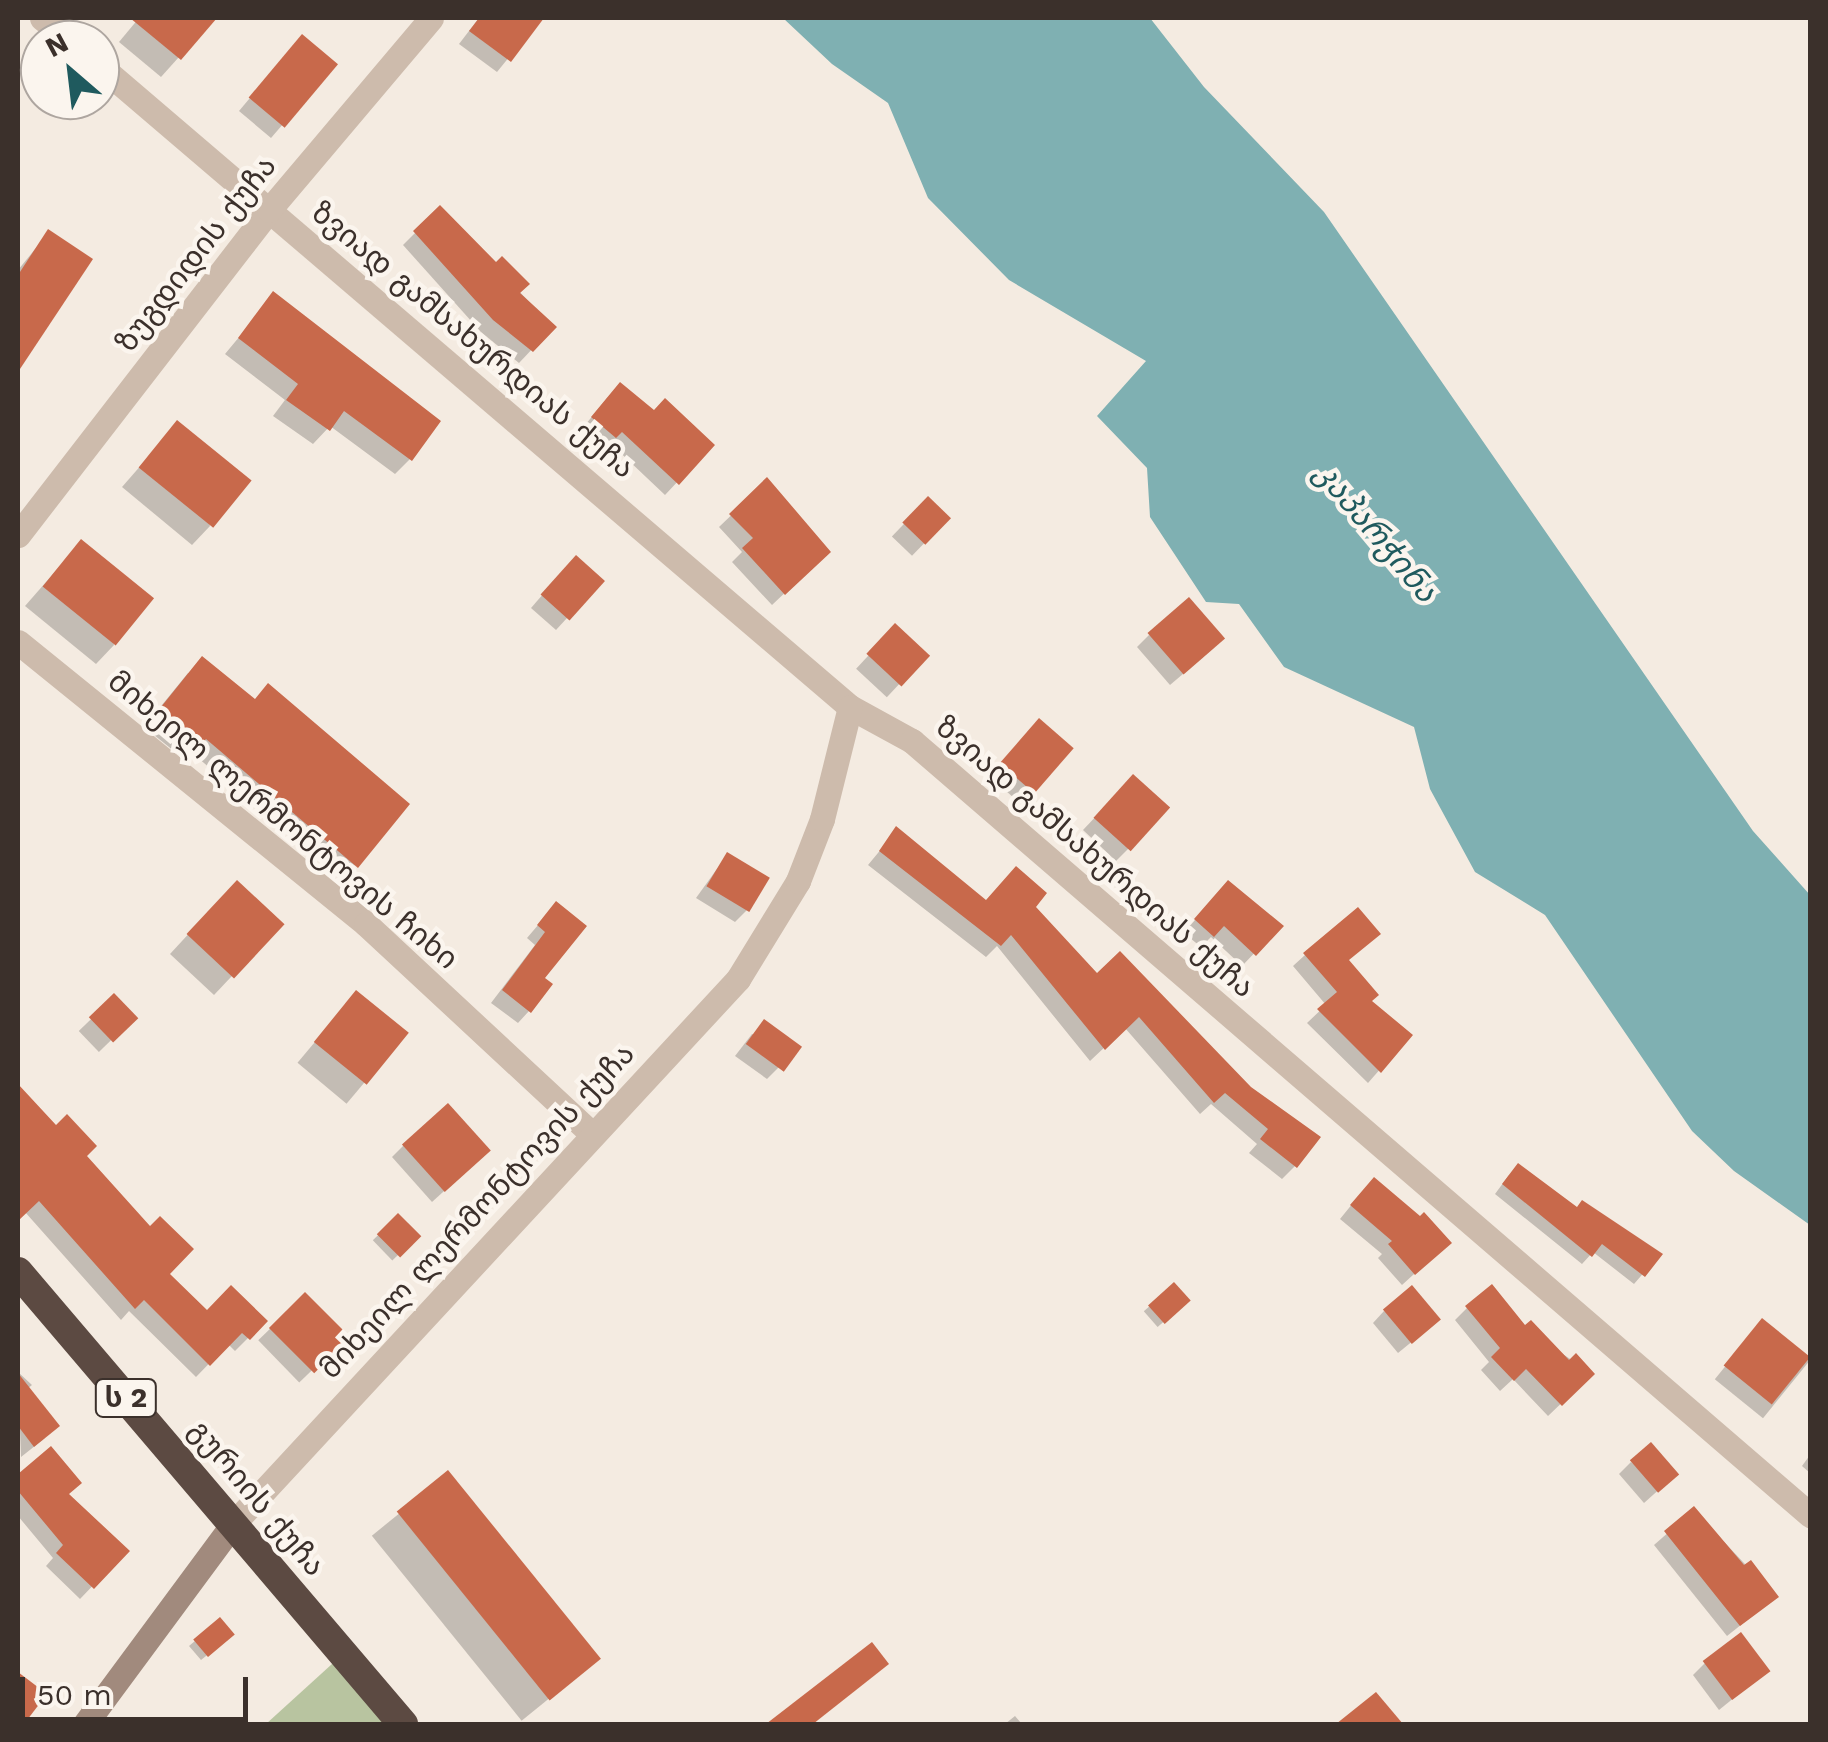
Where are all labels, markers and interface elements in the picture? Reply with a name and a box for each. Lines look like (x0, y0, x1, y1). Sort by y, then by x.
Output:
north arrow (20, 20, 120, 120)
text: N (40, 25, 74, 64)
street label: ზუგდიდის ქუჩა (108, 149, 284, 359)
street label: ზვიად გამსახურდიას ქუჩა (304, 194, 642, 486)
water label: კაპარჭინა (1306, 454, 1446, 610)
street label: მიხეილ ლერმონტოვის ჩიხი (101, 663, 465, 977)
street label: ზვიად გამსახურდიას ქუჩა (928, 709, 1262, 1005)
street label: მიხეილ ლერმონტოვის ქუჩა (312, 1036, 642, 1386)
road number: ს 2 (94, 1375, 158, 1421)
street label: გურიის ქუჩა (181, 1413, 333, 1583)
scale bar (25, 1657, 252, 1719)
text: 50 m (37, 1677, 112, 1712)

